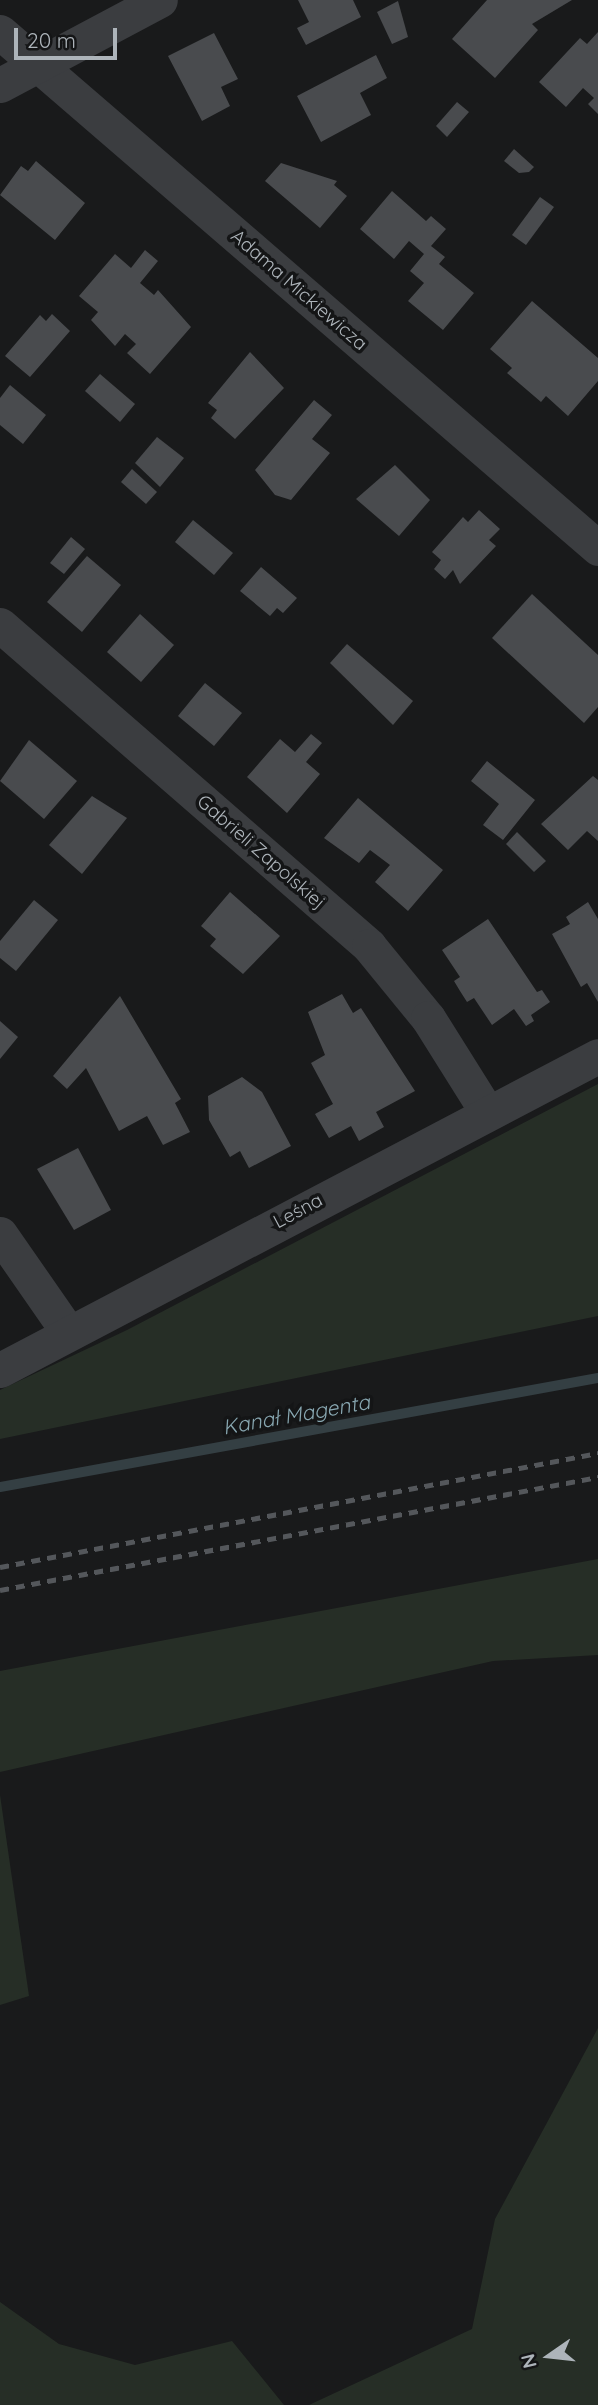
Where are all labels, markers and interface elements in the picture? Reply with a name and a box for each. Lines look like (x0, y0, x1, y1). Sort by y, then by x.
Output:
scale bar (18, 14, 121, 58)
text: 20 m (27, 27, 76, 53)
street label: Adama Mickiewicza (226, 225, 372, 355)
street label: Gabrieli Zapolskiej (192, 790, 330, 914)
street label: Leśna (270, 1189, 326, 1233)
water label: Kanał Magenta (220, 1389, 372, 1439)
north arrow (514, 2321, 584, 2391)
text: N (515, 2351, 542, 2371)

